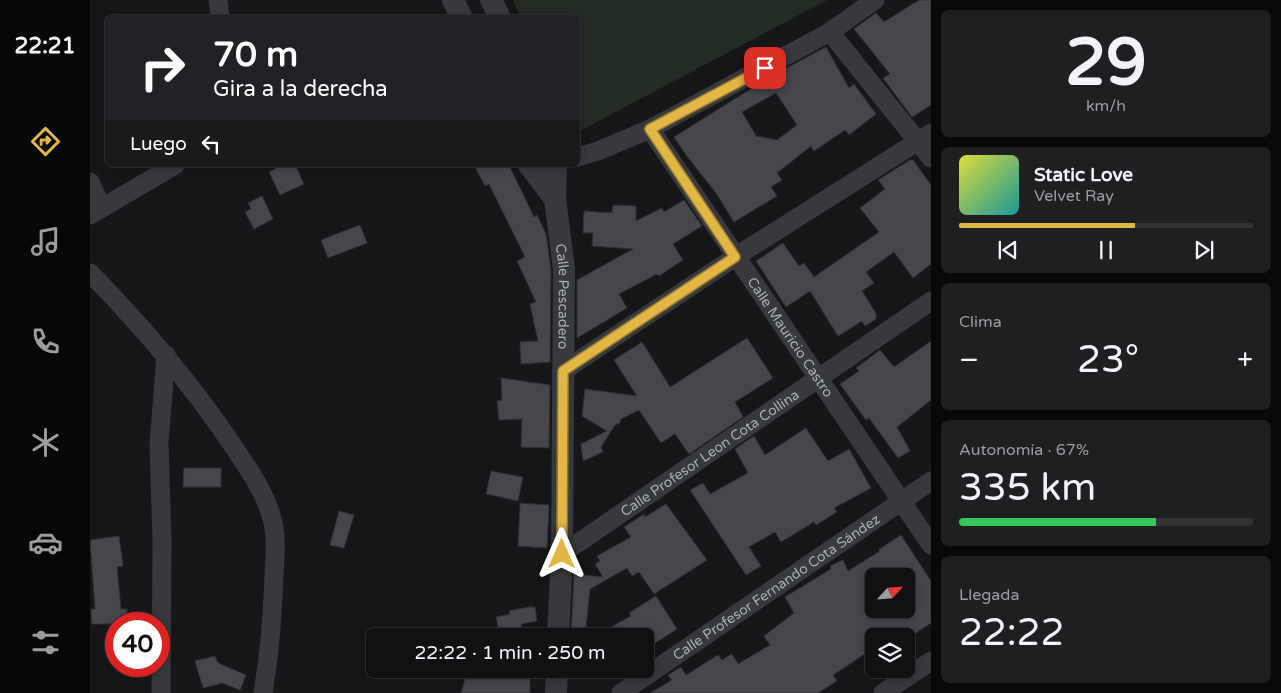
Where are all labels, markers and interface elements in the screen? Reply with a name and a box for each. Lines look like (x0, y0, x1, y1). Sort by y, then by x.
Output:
text: 29 (1065, 24, 1147, 103)
text: 22:21 (15, 33, 75, 59)
text: 70 m (213, 34, 298, 76)
icon: right (130, 35, 195, 100)
pin (744, 47, 786, 89)
icon: arrive (751, 54, 779, 82)
text: Gira a la derecha (213, 76, 388, 102)
text: km/h (1086, 96, 1126, 116)
icon: directions (28, 124, 63, 159)
icon: left (197, 130, 225, 158)
text: Luego (130, 133, 187, 155)
text: Static Love (1034, 164, 1133, 186)
text: Velvet Ray (1034, 186, 1114, 206)
icon: music (28, 224, 63, 259)
icon: previous (994, 236, 1022, 264)
icon: pause (1092, 236, 1120, 264)
icon: next (1190, 236, 1218, 264)
street label: Calle Pescadero (552, 243, 573, 349)
street label: Calle Mauricio Castro (744, 274, 837, 400)
text: Clima (959, 312, 1002, 332)
icon: phone (28, 324, 63, 359)
text: 23° (1077, 337, 1139, 383)
text: − (959, 343, 979, 377)
text: + (1237, 343, 1253, 377)
street label: Calle Profesor Leon Cota Collina (617, 386, 802, 520)
icon: climate (28, 425, 63, 460)
text: Autonomía · 67% (959, 440, 1089, 460)
text: 335 km (959, 465, 1096, 511)
street label: Calle Profesor Fernando Cota Sández (669, 510, 883, 664)
icon: car (28, 525, 63, 560)
position arrow (535, 527, 587, 579)
north arrow (865, 568, 915, 618)
map controls (865, 568, 915, 678)
text: Llegada (959, 585, 1019, 605)
text: 22:22 (959, 610, 1064, 656)
speed limit sign: 40 (105, 612, 170, 677)
icon: filters (28, 625, 63, 660)
button: layers (865, 628, 915, 678)
text: 22:22 · 1 min · 250 m (414, 642, 606, 664)

